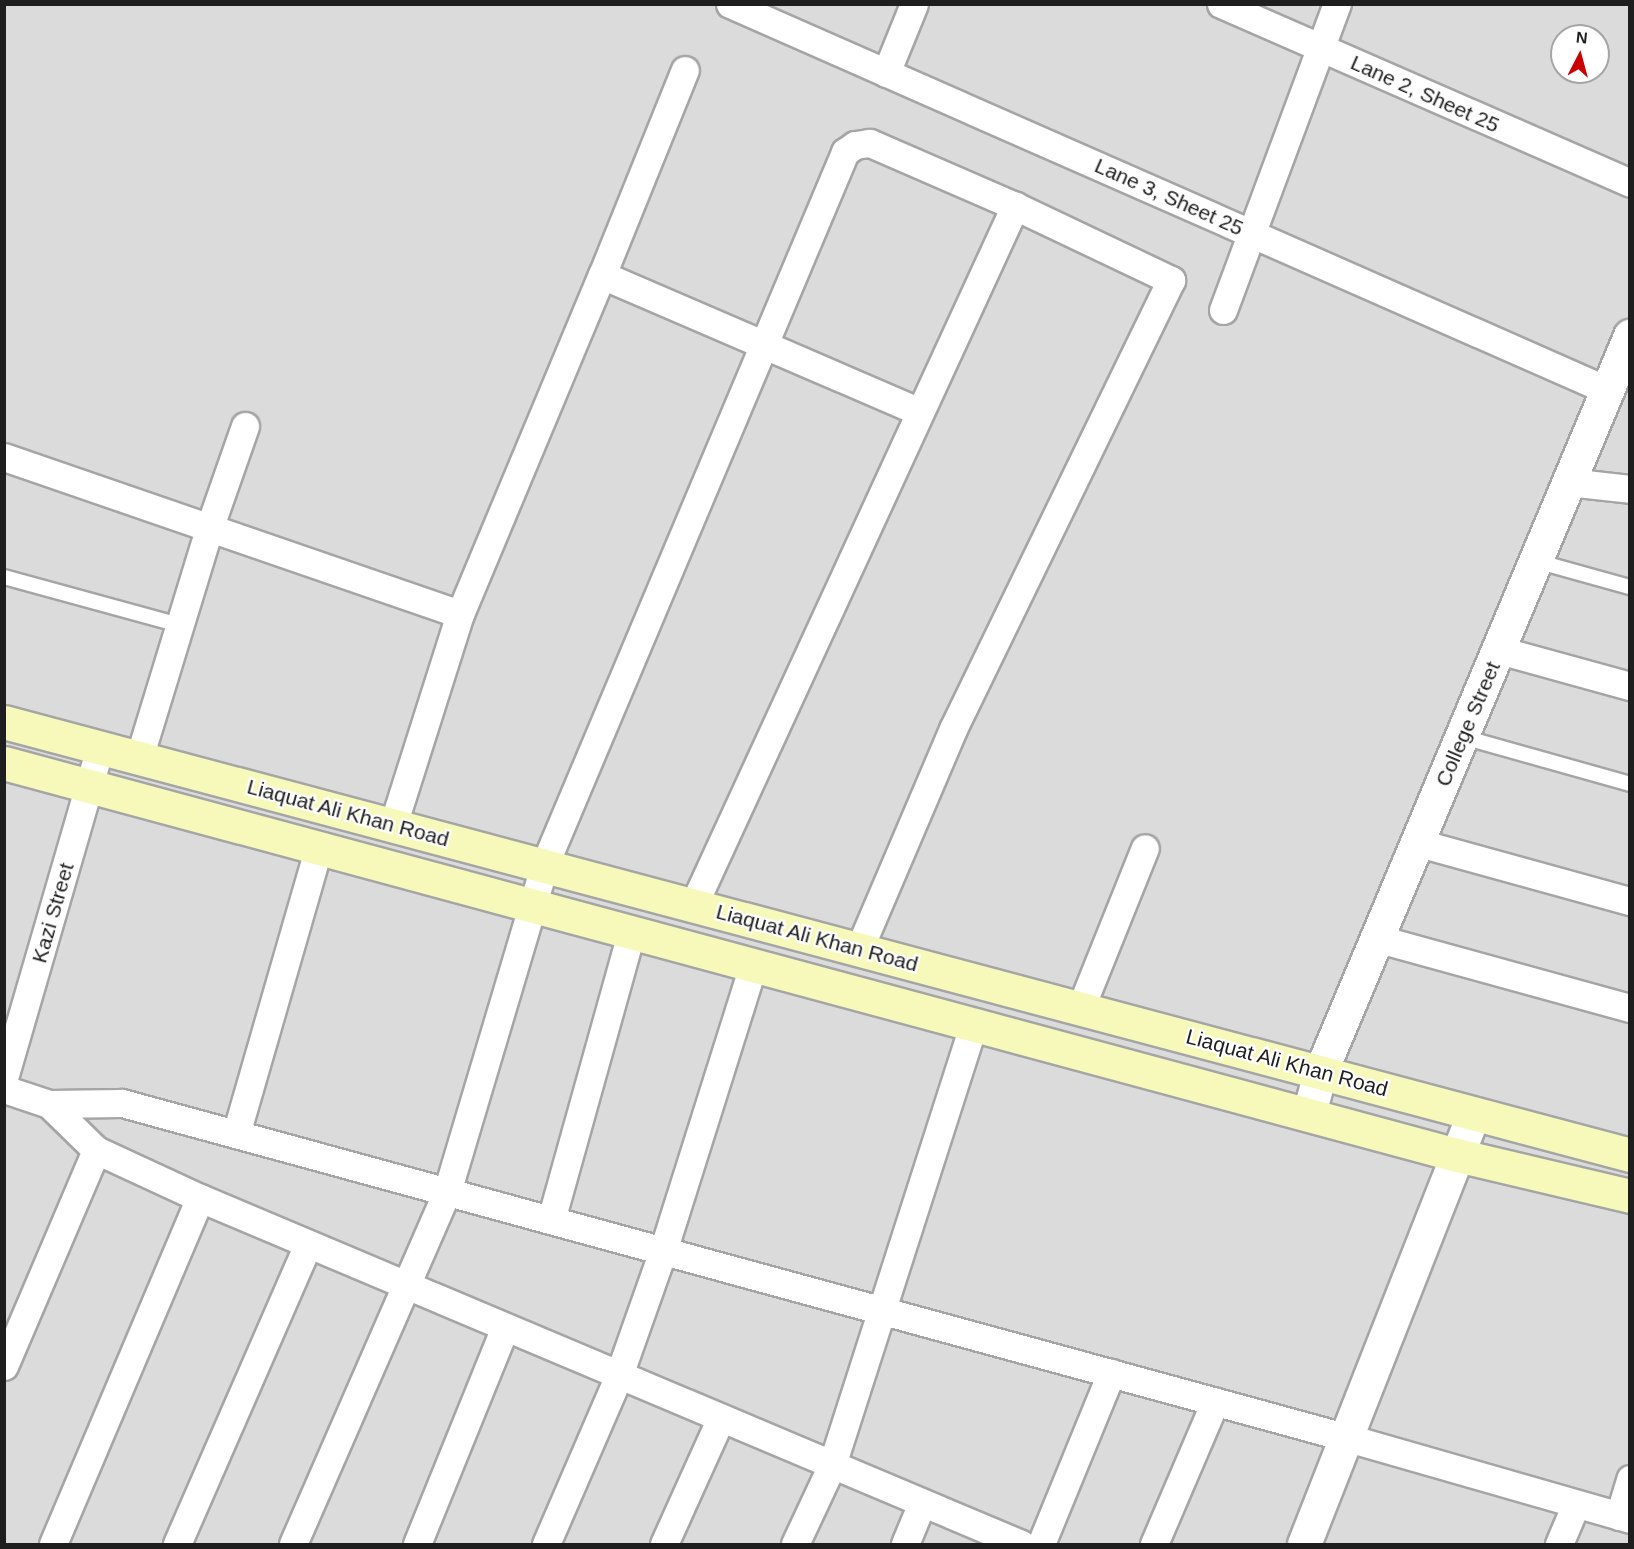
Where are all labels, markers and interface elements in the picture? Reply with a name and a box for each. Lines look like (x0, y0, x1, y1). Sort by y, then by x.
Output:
north arrow (1550, 24, 1610, 84)
text: N (1575, 29, 1588, 47)
street label: Lane 2, Sheet 25 (1347, 50, 1503, 138)
street label: Lane 3, Sheet 25 (1091, 153, 1247, 241)
street label: College Street (1430, 658, 1506, 790)
street label: Liaquat Ali Khan Road (244, 774, 452, 852)
street label: Kazi Street (27, 860, 79, 966)
street label: Liaquat Ali Khan Road (713, 899, 921, 977)
street label: Liaquat Ali Khan Road (1183, 1024, 1391, 1102)

